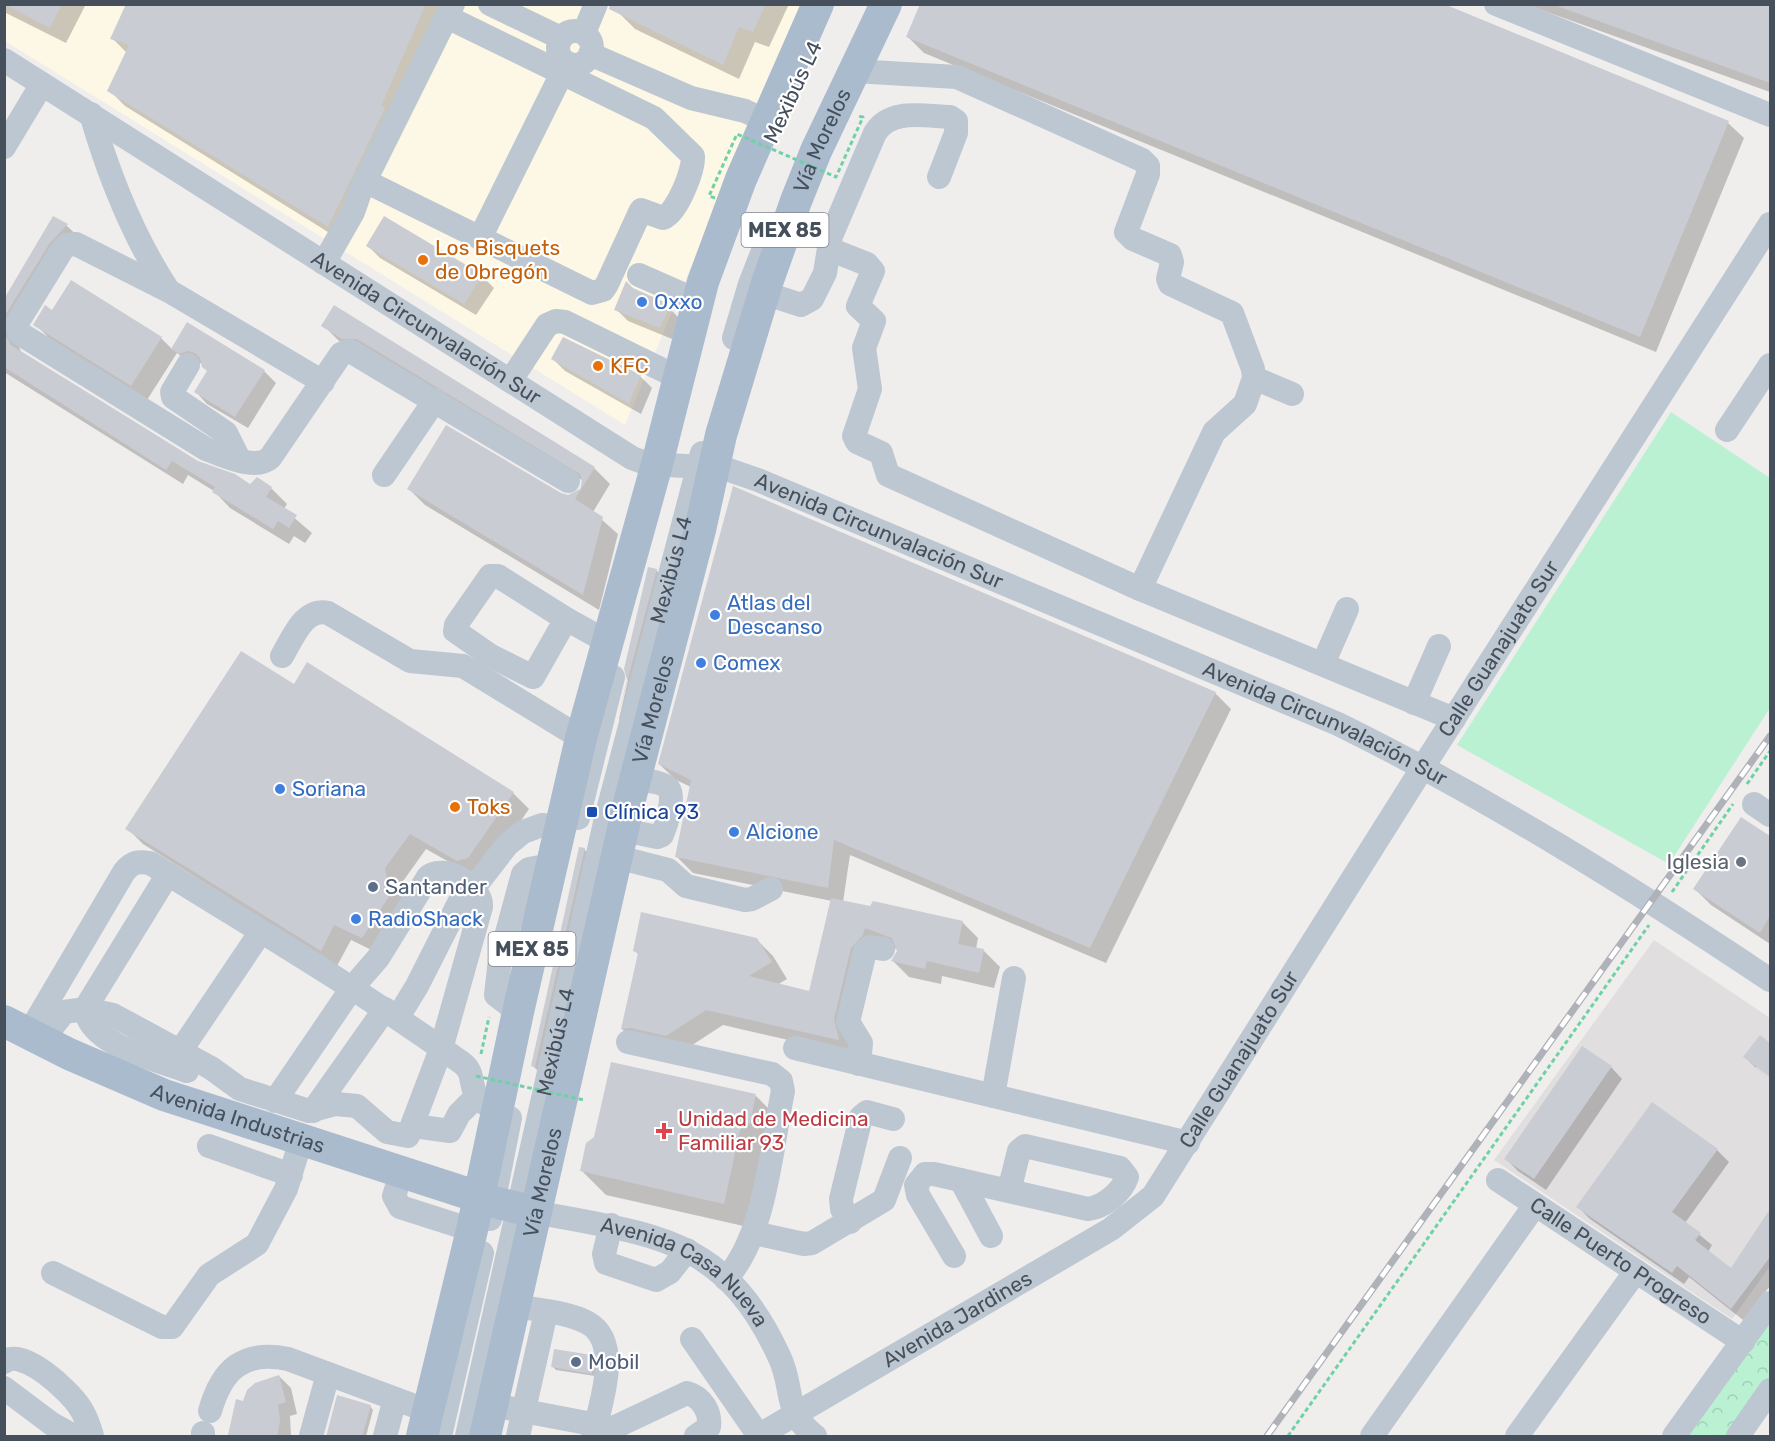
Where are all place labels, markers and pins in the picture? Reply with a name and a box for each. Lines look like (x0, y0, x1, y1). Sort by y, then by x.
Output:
place label: Los Bisquets de Obregón (435, 235, 560, 284)
marker: Los Bisquets de Obregón (416, 253, 430, 267)
place label: Oxxo (654, 289, 703, 314)
marker: Oxxo (635, 295, 649, 309)
place label: KFC (610, 353, 649, 378)
marker: KFC (591, 359, 605, 373)
place label: Atlas del Descanso (727, 590, 823, 639)
marker: Atlas del Descanso (708, 608, 722, 622)
place label: Comex (713, 650, 781, 675)
marker: Comex (694, 656, 708, 670)
place label: Soriana (292, 776, 366, 801)
marker: Soriana (273, 782, 287, 796)
place label: Toks (467, 794, 511, 819)
place label: Clínica 93 (604, 799, 699, 824)
marker: Toks (448, 800, 462, 814)
marker: Clínica 93 (585, 805, 599, 819)
place label: Alcione (746, 819, 818, 844)
marker: Alcione (727, 825, 741, 839)
place label: Iglesia (1666, 849, 1729, 874)
marker: Iglesia (1734, 855, 1748, 869)
place label: Santander (385, 874, 487, 899)
marker: Santander (366, 880, 380, 894)
place label: RadioShack (368, 906, 483, 931)
marker: RadioShack (349, 912, 363, 926)
place label: Unidad de Medicina Familiar 93 (678, 1106, 869, 1155)
marker: Unidad de Medicina Familiar 93 (655, 1122, 673, 1140)
place label: Mobil (588, 1349, 639, 1374)
marker: Mobil (569, 1355, 583, 1369)

